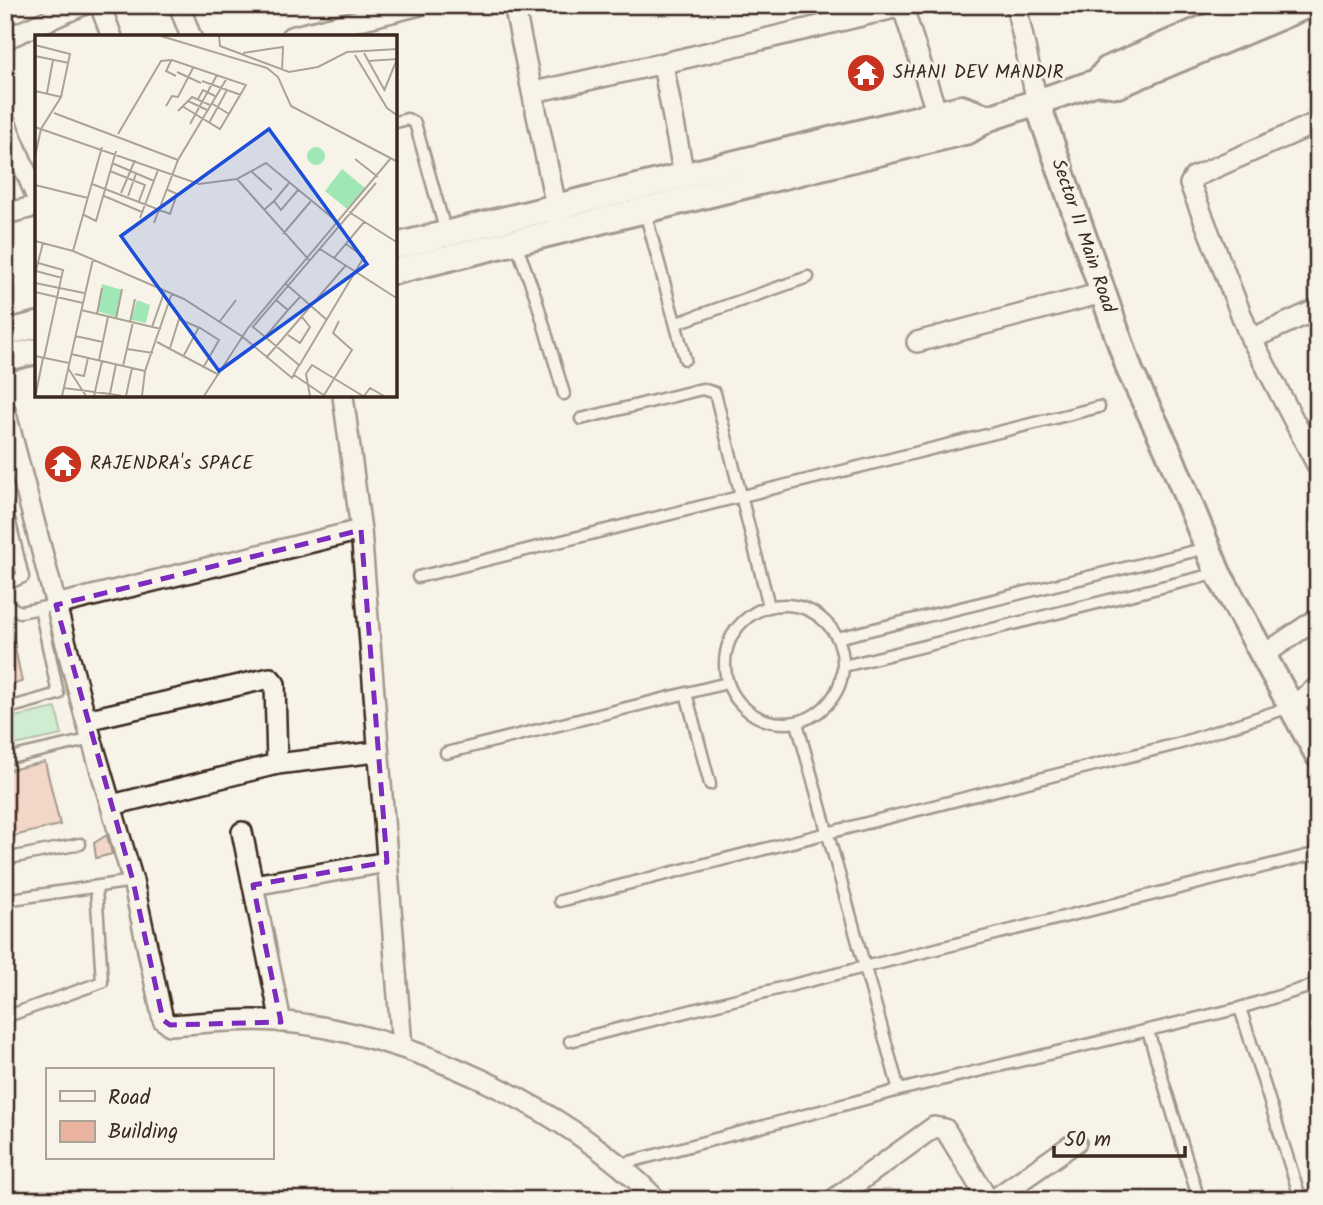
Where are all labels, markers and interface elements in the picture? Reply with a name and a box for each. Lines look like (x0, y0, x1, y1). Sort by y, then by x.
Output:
inset map (35, 35, 397, 397)
temple icon: SHANI DEV MANDIR (845, 52, 887, 94)
place label: SHANI DEV MANDIR (893, 58, 1064, 88)
street label: Sector 11 Main Road (1043, 155, 1124, 317)
temple icon: RAJENDRA's SPACE (42, 443, 84, 485)
place label: RAJENDRA's SPACE (90, 449, 254, 479)
legend (46, 1068, 273, 1160)
text: Road (108, 1082, 151, 1115)
scale bar (1054, 1114, 1185, 1158)
text: Building (108, 1116, 178, 1149)
text: 50 m (1064, 1124, 1111, 1157)

